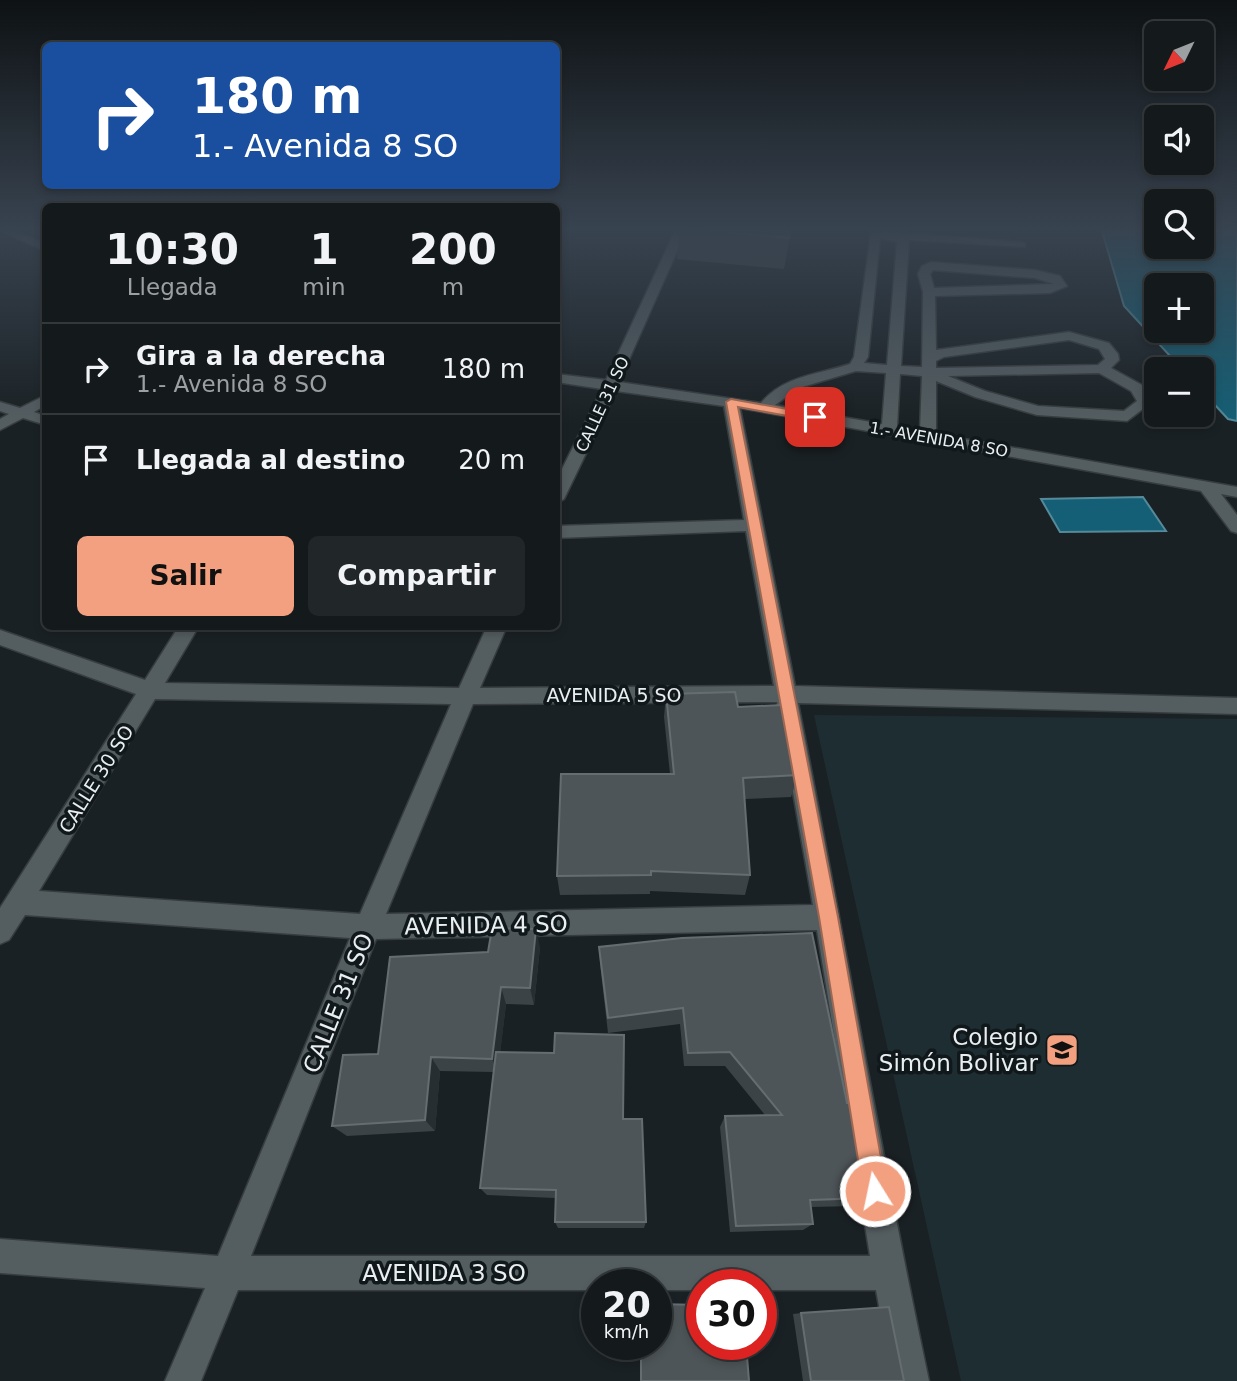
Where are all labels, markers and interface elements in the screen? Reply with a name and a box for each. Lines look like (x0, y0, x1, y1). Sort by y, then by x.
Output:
north arrow (1144, 21, 1214, 91)
map controls (1144, 21, 1214, 427)
text: 180 m (192, 68, 362, 125)
icon: right (77, 70, 168, 161)
button: sound (1144, 105, 1214, 175)
text: 1.- Avenida 8 SO (192, 127, 458, 165)
button: search (1144, 189, 1214, 259)
text: 10:30 (105, 225, 239, 274)
text: 1 (309, 225, 339, 274)
text: 200 (409, 225, 497, 274)
button: + (1144, 273, 1214, 343)
text: Llegada (127, 274, 218, 300)
text: min (302, 274, 346, 300)
text: m (442, 274, 464, 300)
text: Gira a la derecha (136, 341, 386, 371)
icon: right (77, 350, 115, 388)
street label: CALLE 31 SO (572, 353, 633, 455)
text: 180 m (442, 354, 525, 384)
button: − (1144, 357, 1214, 427)
text: 1.- Avenida 8 SO (136, 371, 327, 397)
pin (785, 387, 845, 447)
icon: arrive (796, 398, 834, 436)
street label: 1.- AVENIDA 8 SO (868, 418, 1009, 461)
icon: arrive (77, 441, 115, 479)
text: Llegada al destino (136, 445, 405, 475)
text: 20 m (458, 445, 525, 475)
button: Salir (77, 536, 294, 616)
button: Compartir (308, 536, 525, 616)
street label: AVENIDA 5 SO (546, 684, 682, 706)
street label: CALLE 30 SO (54, 721, 138, 837)
street label: AVENIDA 4 SO (404, 911, 568, 939)
street label: CALLE 31 SO (298, 929, 378, 1077)
place label: Colegio Simón Bolivar (879, 1024, 1039, 1076)
school or university icon: Colegio Simón Bolivar (1043, 1031, 1081, 1069)
position arrow (838, 1154, 912, 1228)
street label: AVENIDA 3 SO (362, 1260, 526, 1286)
speed limit sign: 30 (686, 1269, 777, 1360)
text: 20 (602, 1285, 651, 1325)
text: km/h (604, 1321, 649, 1342)

